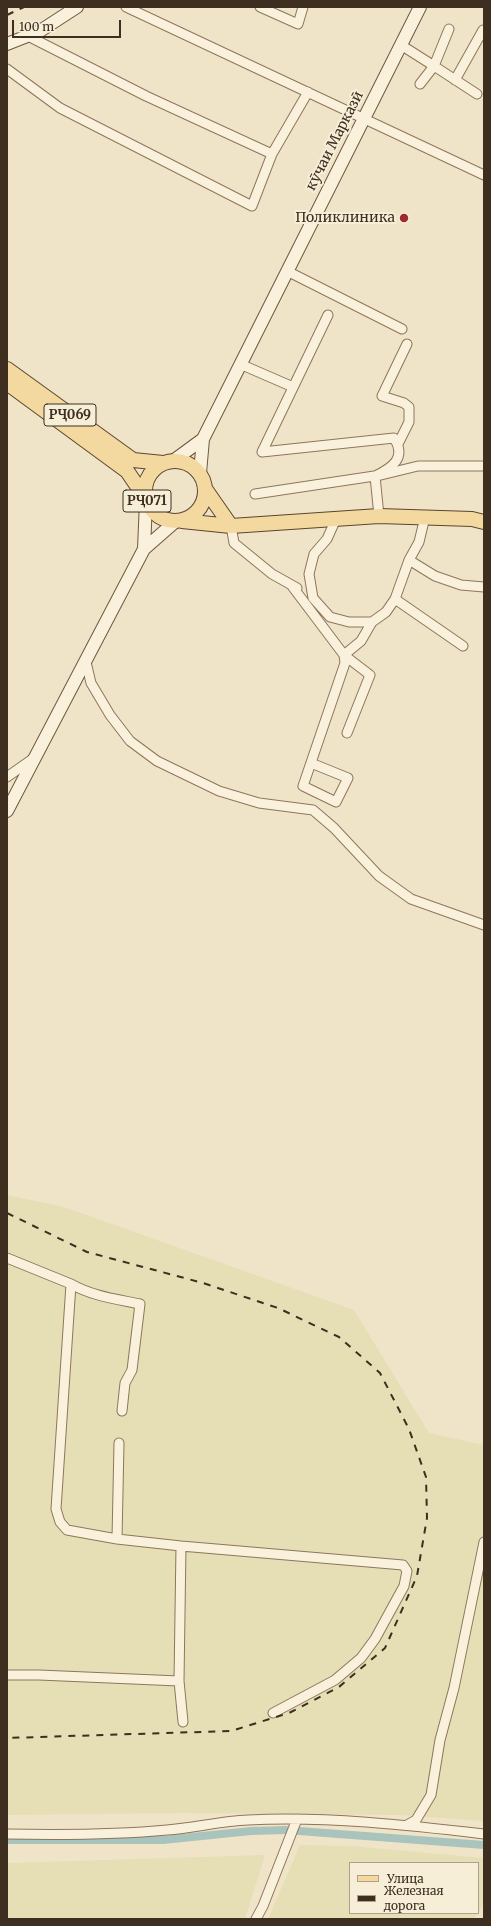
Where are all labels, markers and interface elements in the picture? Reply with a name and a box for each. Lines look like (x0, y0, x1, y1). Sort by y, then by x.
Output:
scale bar (14, 12, 123, 38)
text: 100 m (19, 19, 54, 34)
street label: кӯчаи Марказӣ (303, 89, 367, 193)
place label: Поликлиника (295, 210, 395, 226)
marker: Поликлиника (398, 212, 410, 224)
road number: РҶ069 (44, 404, 96, 426)
road number: РҶ071 (123, 490, 171, 512)
legend (349, 1862, 479, 1914)
text: Улица (387, 1871, 424, 1886)
text: Железная дорога (384, 1883, 444, 1913)

